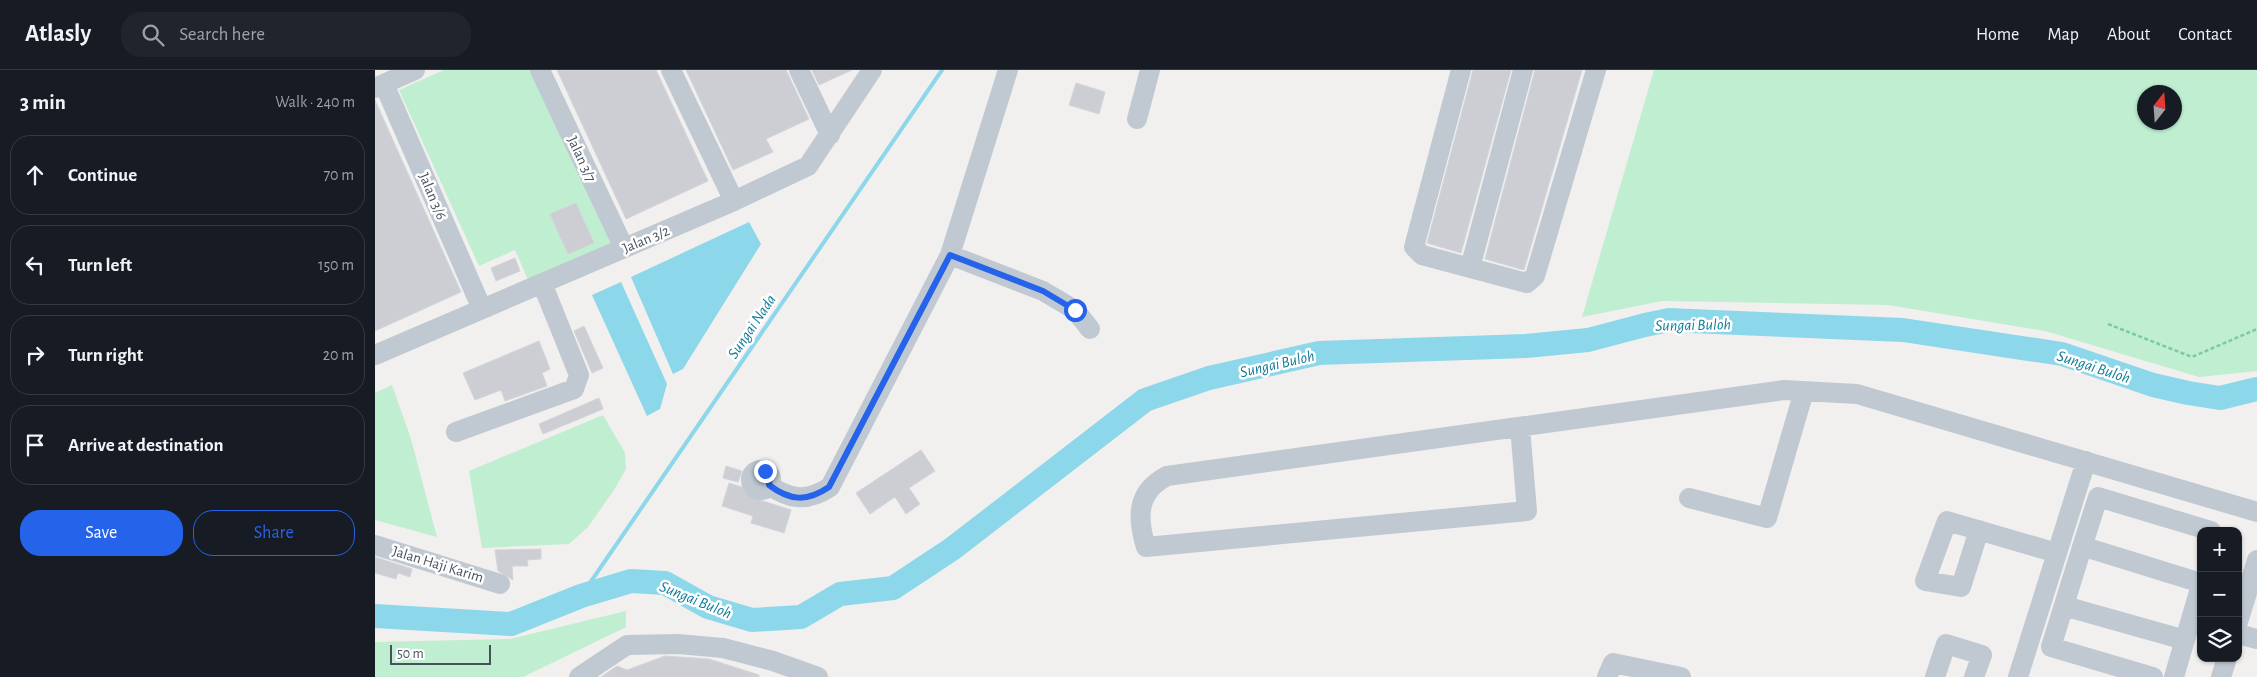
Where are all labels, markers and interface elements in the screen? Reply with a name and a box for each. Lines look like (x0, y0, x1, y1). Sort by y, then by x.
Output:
search box (121, 12, 471, 57)
icon: search (139, 21, 167, 49)
text: Atlasly (25, 22, 91, 46)
text: Search here (179, 25, 265, 44)
text: Home (1976, 26, 2019, 44)
text: Map (2047, 26, 2079, 44)
text: About (2107, 26, 2150, 44)
text: Contact (2178, 26, 2232, 44)
north arrow (2137, 85, 2182, 130)
text: 3 min (20, 92, 66, 113)
text: Walk · 240 m (275, 94, 355, 110)
street label: Jalan 3/7 (564, 134, 599, 184)
icon: ahead (21, 161, 49, 189)
text: Continue (68, 166, 137, 185)
text: 70 m (323, 167, 354, 183)
street label: Jalan 3/6 (416, 170, 449, 222)
street label: Jalan 3/2 (621, 223, 672, 256)
icon: left (21, 251, 49, 279)
text: Turn left (68, 256, 132, 275)
text: 150 m (318, 257, 354, 273)
water label: Sungai Nada (725, 292, 779, 361)
route start (1064, 299, 1087, 322)
water label: Sungai Buloh (1655, 316, 1731, 334)
icon: right (21, 341, 49, 369)
text: Turn right (68, 346, 143, 365)
text: 20 m (323, 347, 354, 363)
water label: Sungai Buloh (1238, 348, 1316, 380)
water label: Sungai Buloh (2055, 348, 2132, 386)
icon: arrive (21, 431, 49, 459)
text: Arrive at destination (68, 436, 224, 455)
route end (754, 460, 777, 483)
button: Save (20, 510, 183, 556)
button: Share (193, 510, 355, 556)
map controls (2197, 527, 2242, 662)
button: + (2197, 527, 2242, 572)
street label: Jalan Haji Karim (391, 544, 485, 585)
button: − (2197, 572, 2242, 617)
water label: Sungai Buloh (657, 578, 734, 622)
button: layers (2197, 617, 2242, 662)
scale bar (390, 642, 491, 665)
text: 50 m (397, 647, 424, 661)

